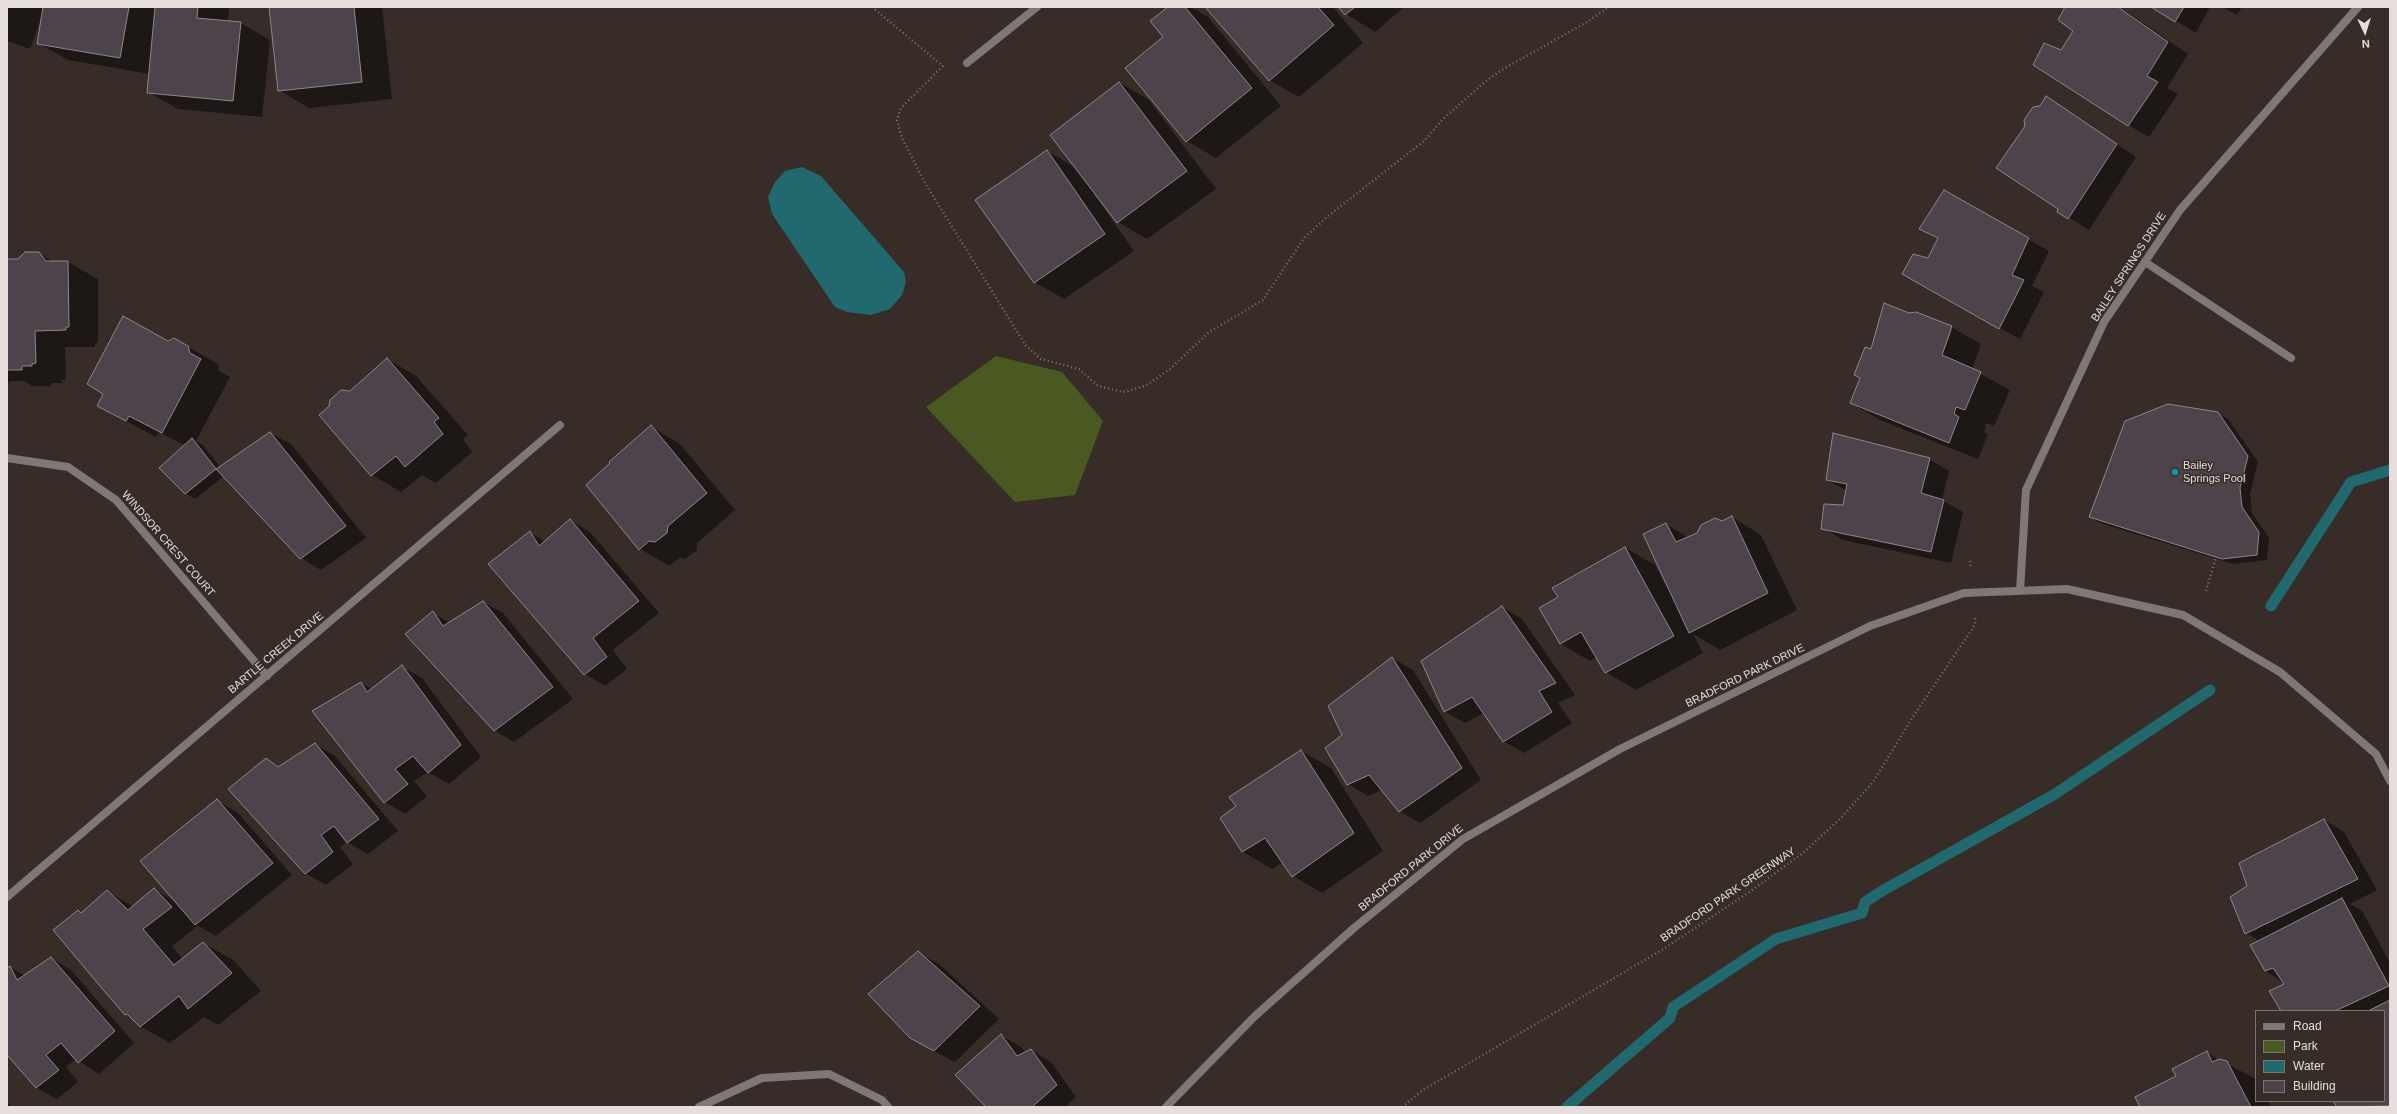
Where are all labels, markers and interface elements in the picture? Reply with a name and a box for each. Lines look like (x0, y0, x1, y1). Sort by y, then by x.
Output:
north arrow (2345, 12, 2385, 52)
text: N (2361, 38, 2370, 50)
street label: BAILEY SPRINGS DRIVE (2089, 210, 2169, 324)
place label: Bailey Springs Pool (2183, 459, 2245, 485)
marker: Bailey Springs Pool (2170, 467, 2180, 477)
street label: WINDSOR CREST COURT (119, 489, 217, 599)
street label: BARTLE CREEK DRIVE (226, 609, 326, 697)
street label: BRADFORD PARK DRIVE (1683, 641, 1807, 711)
street label: BRADFORD PARK DRIVE (1356, 822, 1466, 914)
street label: BRADFORD PARK GREENWAY (1658, 845, 1798, 945)
legend (2255, 1010, 2385, 1102)
text: Road (2293, 1019, 2322, 1033)
text: Park (2293, 1039, 2318, 1053)
text: Water (2293, 1059, 2325, 1073)
text: Building (2293, 1079, 2336, 1093)

